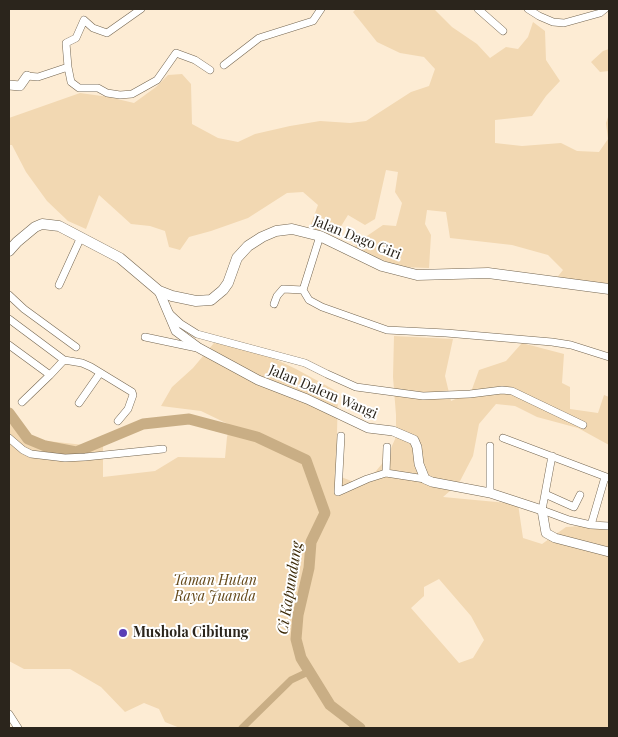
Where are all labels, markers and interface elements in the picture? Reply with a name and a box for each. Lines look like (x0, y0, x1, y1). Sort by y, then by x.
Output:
street label: Jalan Dago Giri (310, 213, 404, 263)
street label: Jalan Dalem Wangi (266, 361, 380, 423)
water label: Ci Kapundung (274, 540, 306, 636)
park label: Taman Hutan Raya Juanda (173, 573, 257, 606)
place label: Mushola Cibitung (133, 625, 248, 641)
marker: Mushola Cibitung (117, 627, 129, 639)

